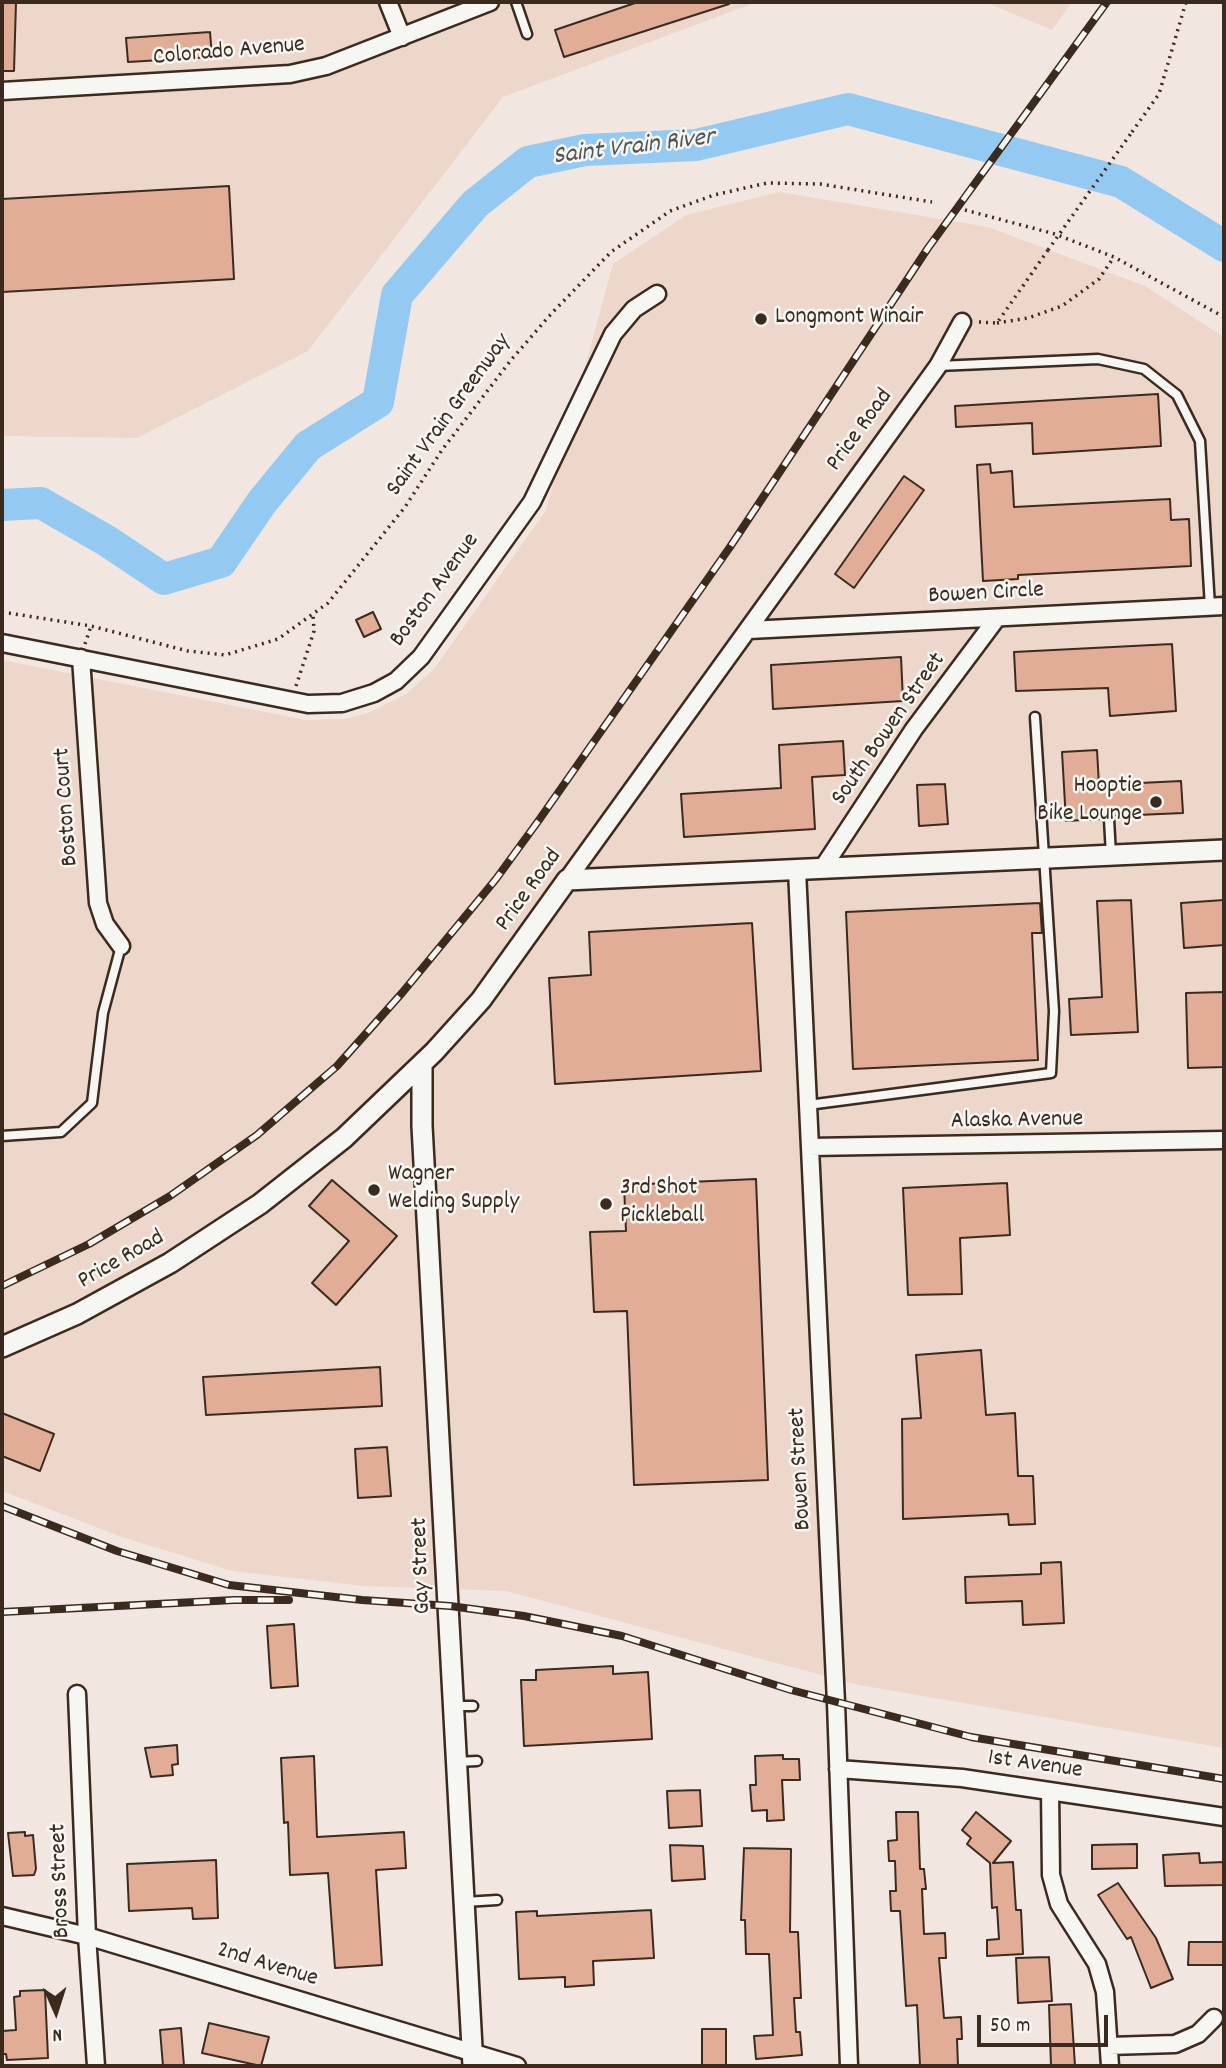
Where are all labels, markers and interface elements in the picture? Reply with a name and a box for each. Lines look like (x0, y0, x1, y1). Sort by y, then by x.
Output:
street label: Colorado Avenue (152, 32, 306, 74)
water label: Saint Vrain River (552, 124, 716, 174)
place label: Longmont Winair (775, 305, 924, 333)
marker: Longmont Winair (753, 311, 769, 327)
street label: Saint Vrain Greenway (381, 329, 519, 503)
street label: Price Road (821, 384, 901, 478)
street label: Boston Avenue (385, 528, 487, 654)
street label: Bowen Circle (927, 578, 1045, 612)
street label: South Bowen Street (827, 648, 953, 812)
street label: Boston Court (49, 747, 87, 867)
place label: Hooptie Bike Lounge (1037, 774, 1142, 830)
marker: Hooptie Bike Lounge (1148, 794, 1164, 810)
street label: Price Road (490, 844, 570, 938)
street label: Alaska Avenue (951, 1106, 1083, 1138)
place label: Wagner Welding Supply (388, 1162, 519, 1218)
place label: 3rd Shot Pickleball (620, 1176, 704, 1232)
marker: Wagner Welding Supply (366, 1182, 382, 1198)
marker: 3rd Shot Pickleball (598, 1196, 614, 1212)
street label: Price Road (74, 1225, 170, 1297)
street label: Bowen Street (784, 1407, 820, 1531)
street label: Gay Street (407, 1517, 439, 1615)
street label: 1st Avenue (986, 1745, 1084, 1787)
street label: Bross Street (46, 1823, 78, 1939)
street label: 2nd Avenue (213, 1937, 321, 1995)
north arrow (21, 1977, 91, 2047)
scale bar (981, 2002, 1112, 2046)
text: 50 m (990, 2012, 1030, 2042)
text: N (52, 2020, 63, 2047)

